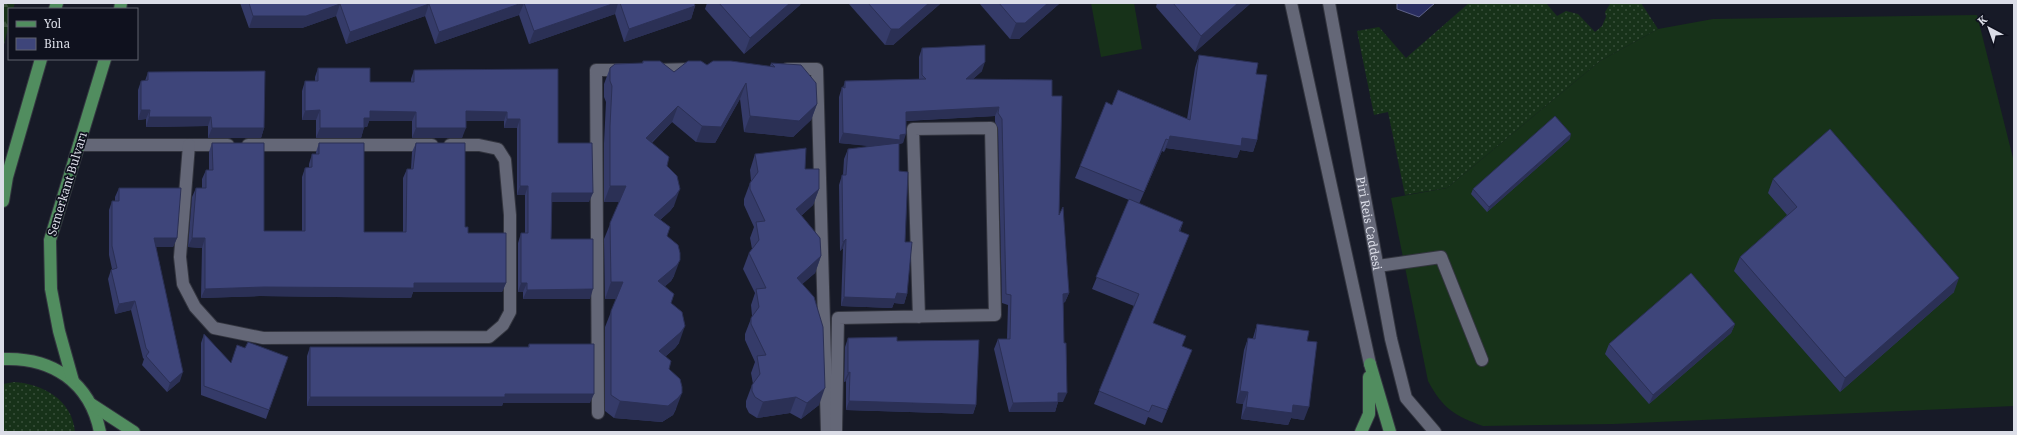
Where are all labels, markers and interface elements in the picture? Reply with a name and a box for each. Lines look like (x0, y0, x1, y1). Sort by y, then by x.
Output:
legend (8, 8, 138, 60)
north arrow (1969, 8, 2009, 48)
text: K (1974, 11, 1991, 28)
text: Yol (43, 15, 62, 32)
text: Bina (44, 35, 70, 52)
street label: Semerkant Bulvarı (43, 130, 91, 238)
street label: Piri Reis Caddesi (1353, 175, 1387, 272)

